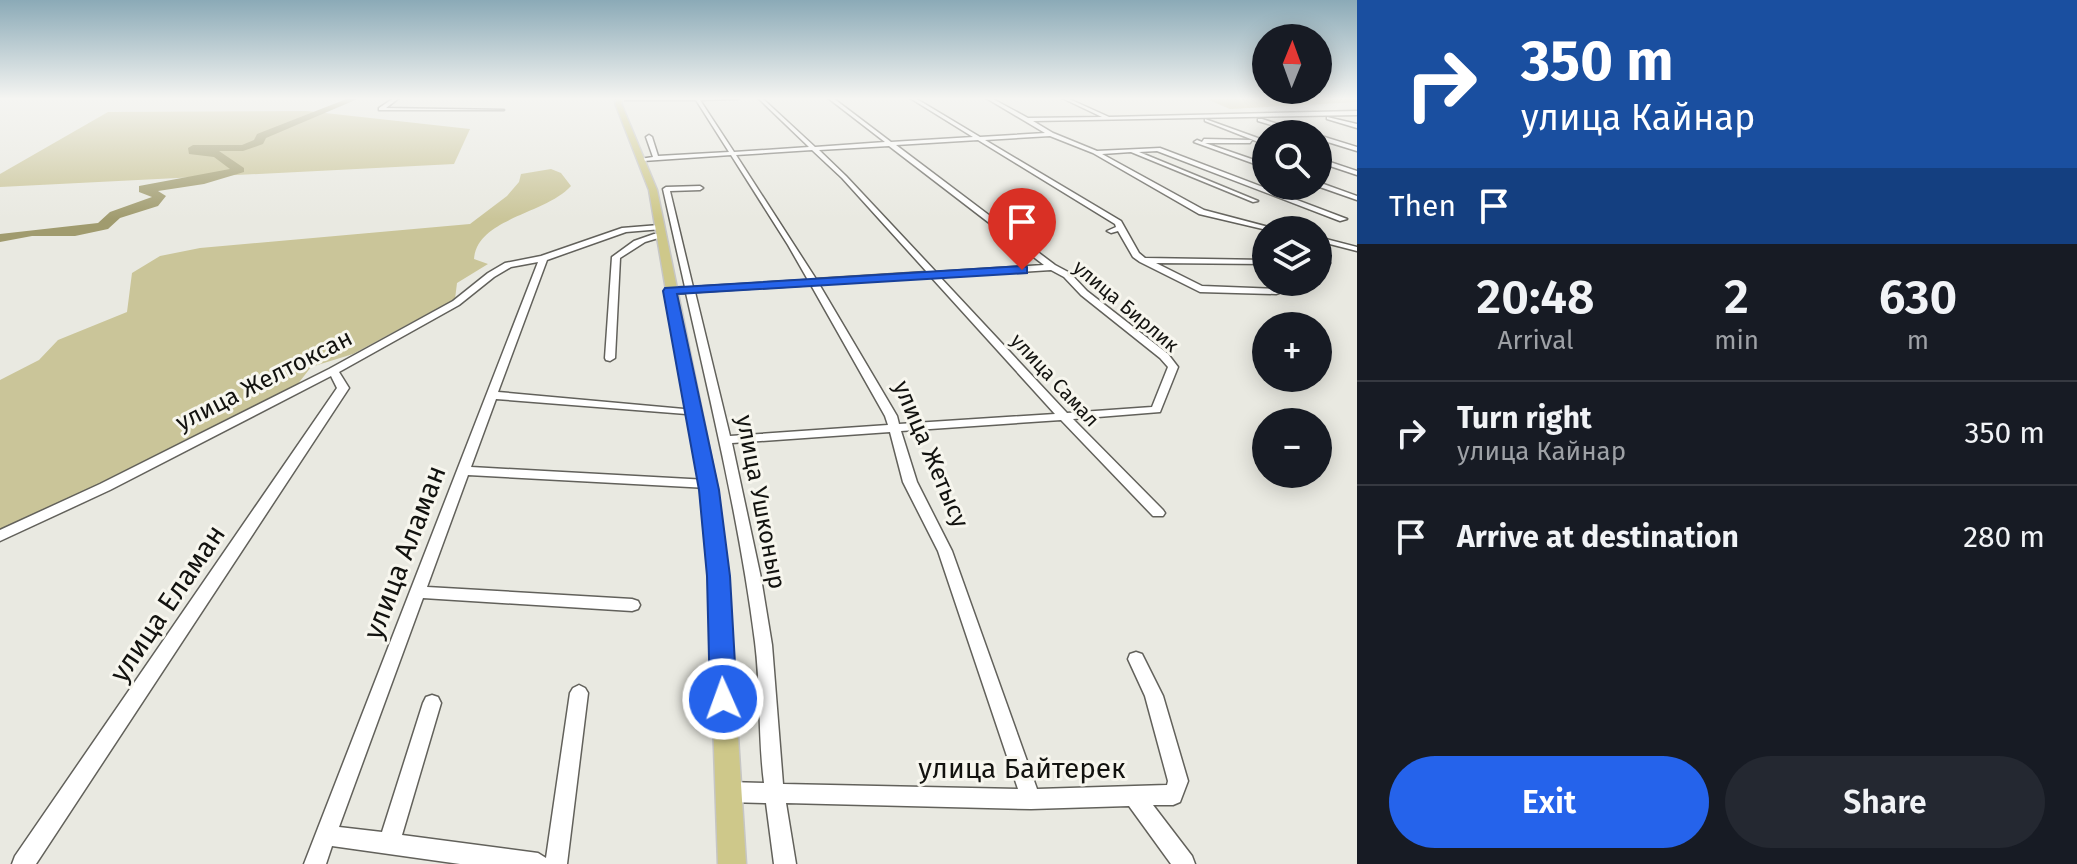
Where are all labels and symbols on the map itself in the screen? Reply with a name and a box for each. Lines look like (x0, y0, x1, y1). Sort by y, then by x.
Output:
north arrow (1252, 24, 1332, 104)
pin (988, 188, 1056, 270)
street label: улица Бирлик (1068, 255, 1184, 357)
street label: улица Желтоксан (171, 323, 357, 437)
street label: улица Самал (1006, 328, 1104, 432)
street label: улица Жетысу (887, 376, 975, 532)
street label: улица Ушконыр (730, 412, 792, 592)
street label: улица Аламан (356, 461, 453, 644)
street label: улица Еламан (103, 518, 232, 688)
position arrow (681, 657, 765, 741)
street label: улица Байтерек (918, 752, 1126, 785)

